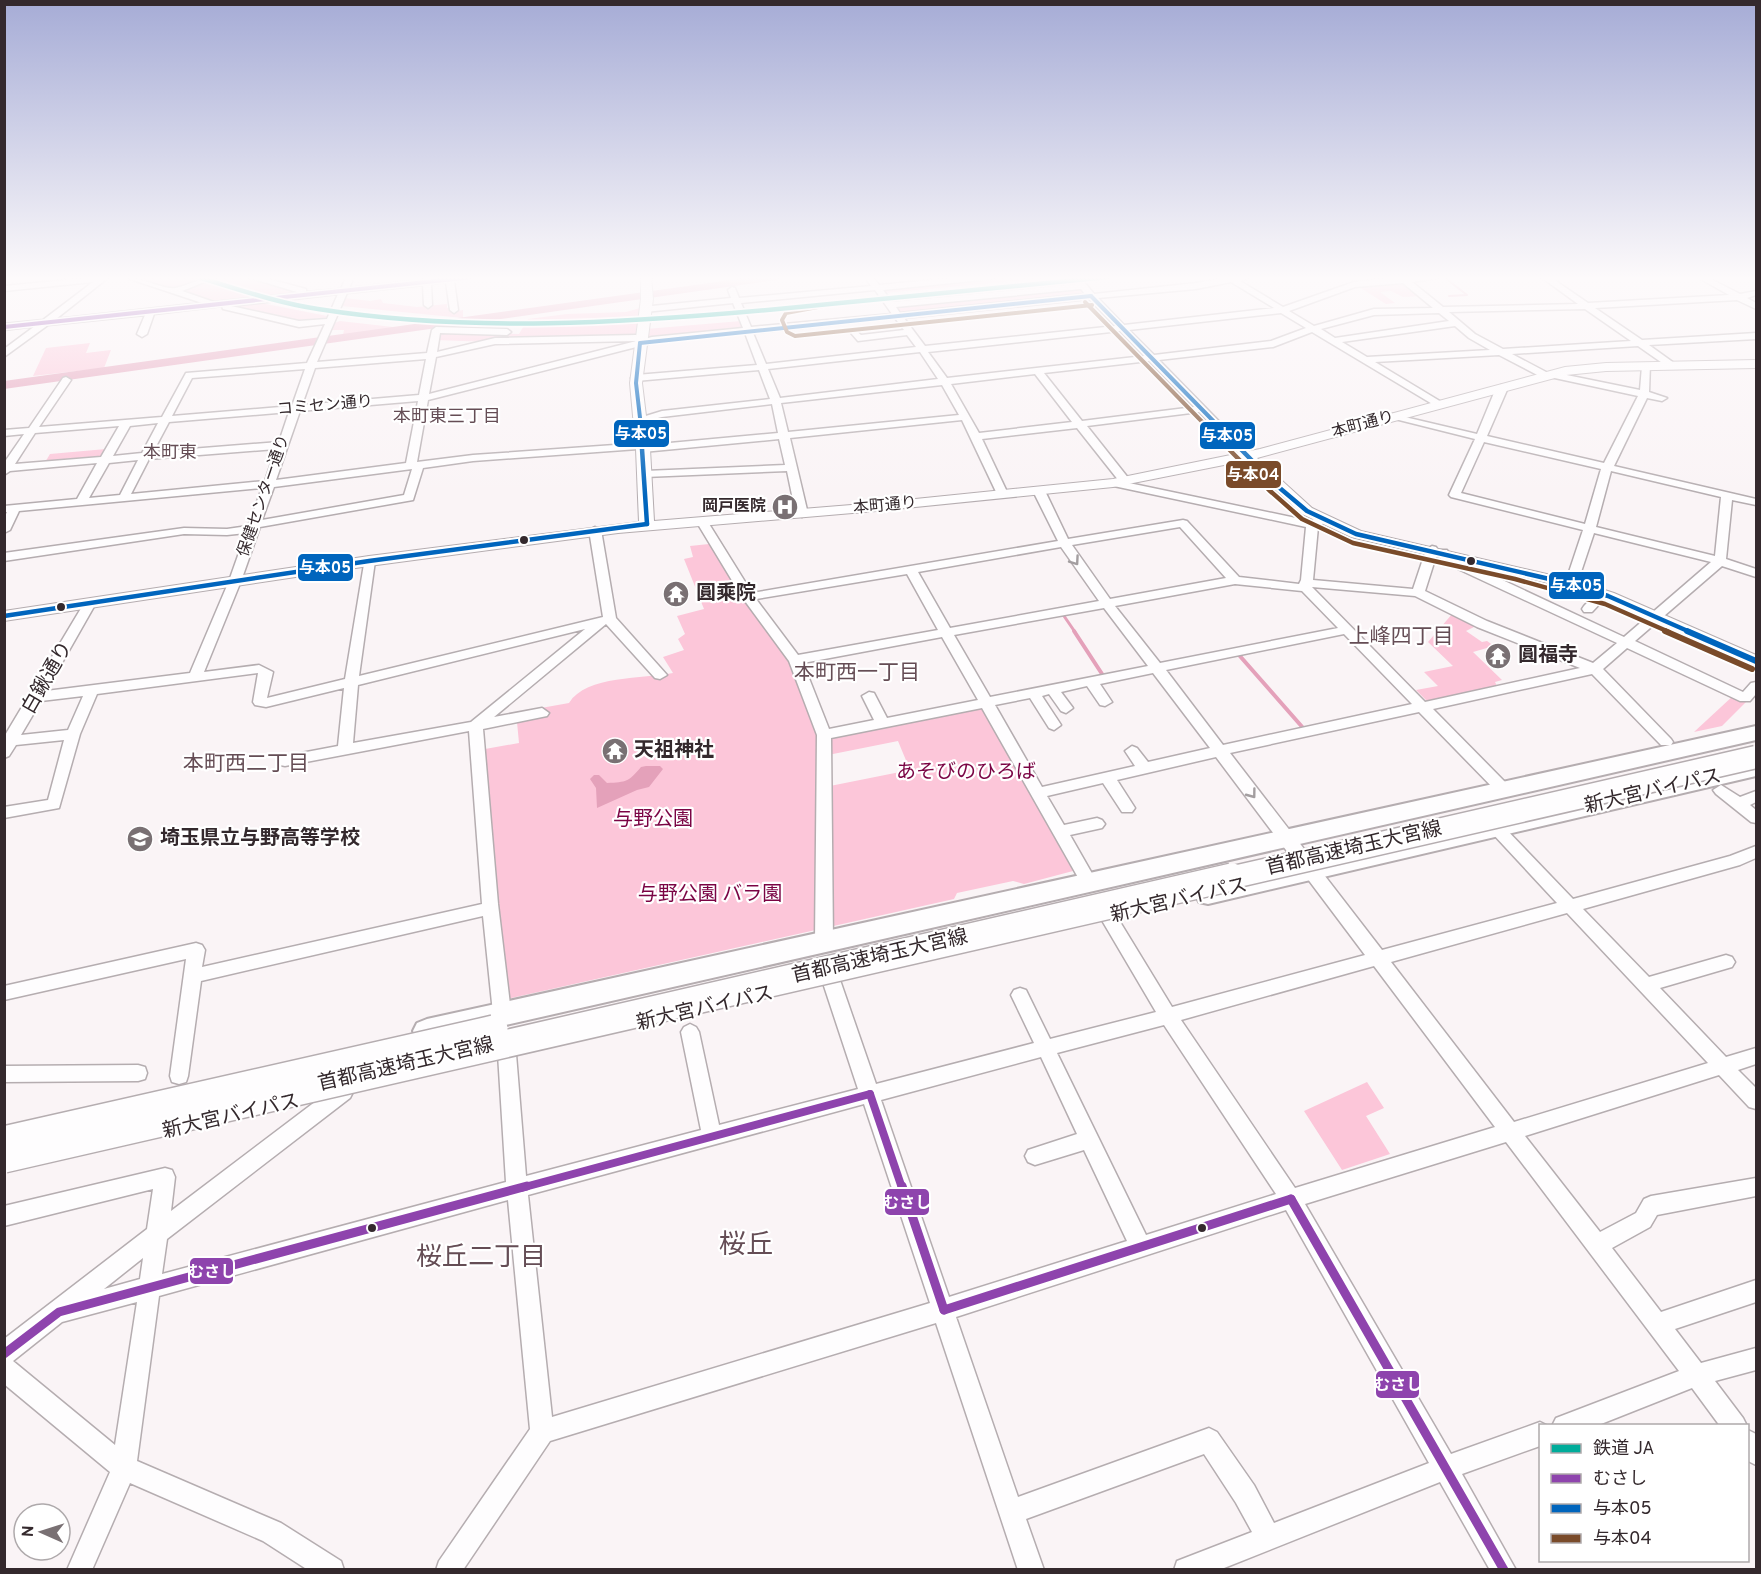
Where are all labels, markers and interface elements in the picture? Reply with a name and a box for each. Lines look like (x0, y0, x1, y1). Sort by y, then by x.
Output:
street label: コミセン通り (276, 392, 374, 420)
district label: 本町東三丁目 (393, 406, 501, 429)
street label: 本町通り (1329, 407, 1397, 443)
line badge: 与本05 (613, 419, 670, 448)
line badge: 与本05 (1199, 421, 1256, 450)
text: 与本05 (615, 425, 667, 445)
text: 与本05 (1201, 427, 1253, 447)
street label: 保健センター通り (234, 432, 294, 560)
district label: 本町東 (143, 442, 197, 465)
line badge: 与本04 (1225, 460, 1282, 489)
text: 与本04 (1227, 466, 1279, 486)
hospital icon: 岡戸医院 (770, 492, 800, 522)
street label: 本町通り (852, 493, 918, 519)
place label: 岡戸医院 (702, 497, 766, 517)
unlabelled marker (518, 534, 530, 546)
line badge: 与本05 (297, 553, 354, 582)
one-way arrow (1068, 555, 1079, 566)
unlabelled marker (1465, 555, 1477, 567)
text: 与本05 (299, 559, 351, 579)
line badge: 与本05 (1548, 571, 1605, 600)
text: 与本05 (1550, 577, 1602, 597)
temple icon: 圓乘院 (661, 579, 691, 609)
place label: 圓乘院 (696, 581, 756, 607)
unlabelled marker (55, 601, 67, 613)
district label: 上峰四丁目 (1349, 624, 1454, 651)
street label: 白鍬通り (17, 637, 79, 719)
temple icon: 圓福寺 (1483, 641, 1513, 671)
place label: 圓福寺 (1518, 643, 1578, 669)
district label: 本町西一丁目 (794, 660, 920, 687)
temple icon: 天祖神社 (600, 736, 630, 766)
place label: 天祖神社 (634, 738, 714, 764)
district label: 本町西二丁目 (183, 751, 309, 778)
park label: あそびのひろば (896, 760, 1036, 786)
street label: 新大宮バイパス (1582, 764, 1724, 820)
one-way arrow (1245, 788, 1256, 799)
park label: 与野公園 (613, 807, 693, 833)
street label: 首都高速埼玉大宮線 (1263, 816, 1445, 882)
school or university icon: 埼玉県立与野高等学校 (125, 824, 155, 854)
place label: 埼玉県立与野高等学校 (160, 826, 360, 852)
street label: 新大宮バイパス (1108, 873, 1250, 929)
park label: 与野公園 バラ園 (638, 882, 782, 908)
street label: 首都高速埼玉大宮線 (789, 924, 971, 990)
street label: 新大宮バイパス (634, 981, 776, 1037)
street label: 首都高速埼玉大宮線 (315, 1032, 497, 1098)
street label: 新大宮バイパス (160, 1089, 302, 1145)
line badge: むさし (884, 1188, 930, 1216)
text: むさし (883, 1194, 931, 1214)
unlabelled marker (366, 1222, 378, 1234)
unlabelled marker (1196, 1222, 1208, 1234)
district label: 桜丘 (719, 1229, 773, 1263)
district label: 桜丘二丁目 (416, 1242, 546, 1275)
line badge: むさし (189, 1257, 234, 1285)
text: むさし (188, 1263, 236, 1283)
line badge: むさし (1375, 1370, 1420, 1399)
text: むさし (1374, 1376, 1422, 1396)
legend (1539, 1424, 1749, 1562)
text: 鉄道 JA (1593, 1438, 1655, 1461)
text: むさし (1593, 1468, 1647, 1491)
text: 与本05 (1593, 1498, 1652, 1521)
north arrow (12, 1502, 72, 1562)
text: N (19, 1525, 39, 1538)
text: 与本04 (1593, 1528, 1652, 1551)

